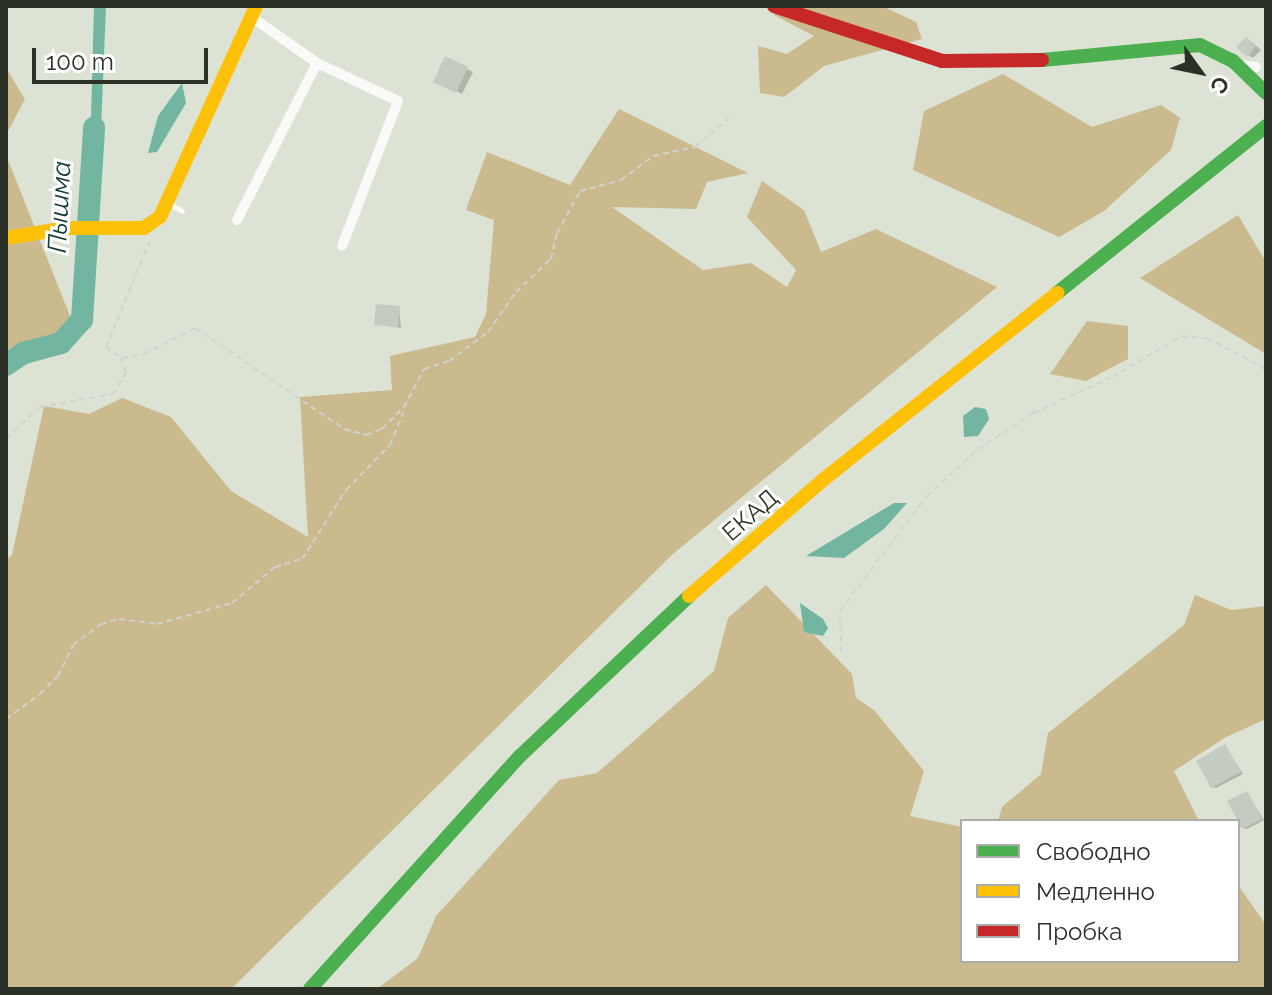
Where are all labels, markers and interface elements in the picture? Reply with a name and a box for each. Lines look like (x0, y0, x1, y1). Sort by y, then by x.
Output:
scale bar (36, 32, 212, 82)
north arrow (1160, 32, 1240, 112)
text: 100 m (46, 47, 114, 76)
text: С (1205, 72, 1235, 98)
water label: Пышма (42, 160, 78, 254)
street label: ЕКАД (716, 483, 784, 547)
legend (960, 819, 1240, 963)
text: Свободно (1036, 837, 1151, 866)
text: Медленно (1036, 877, 1155, 906)
text: Пробка (1036, 917, 1122, 946)

